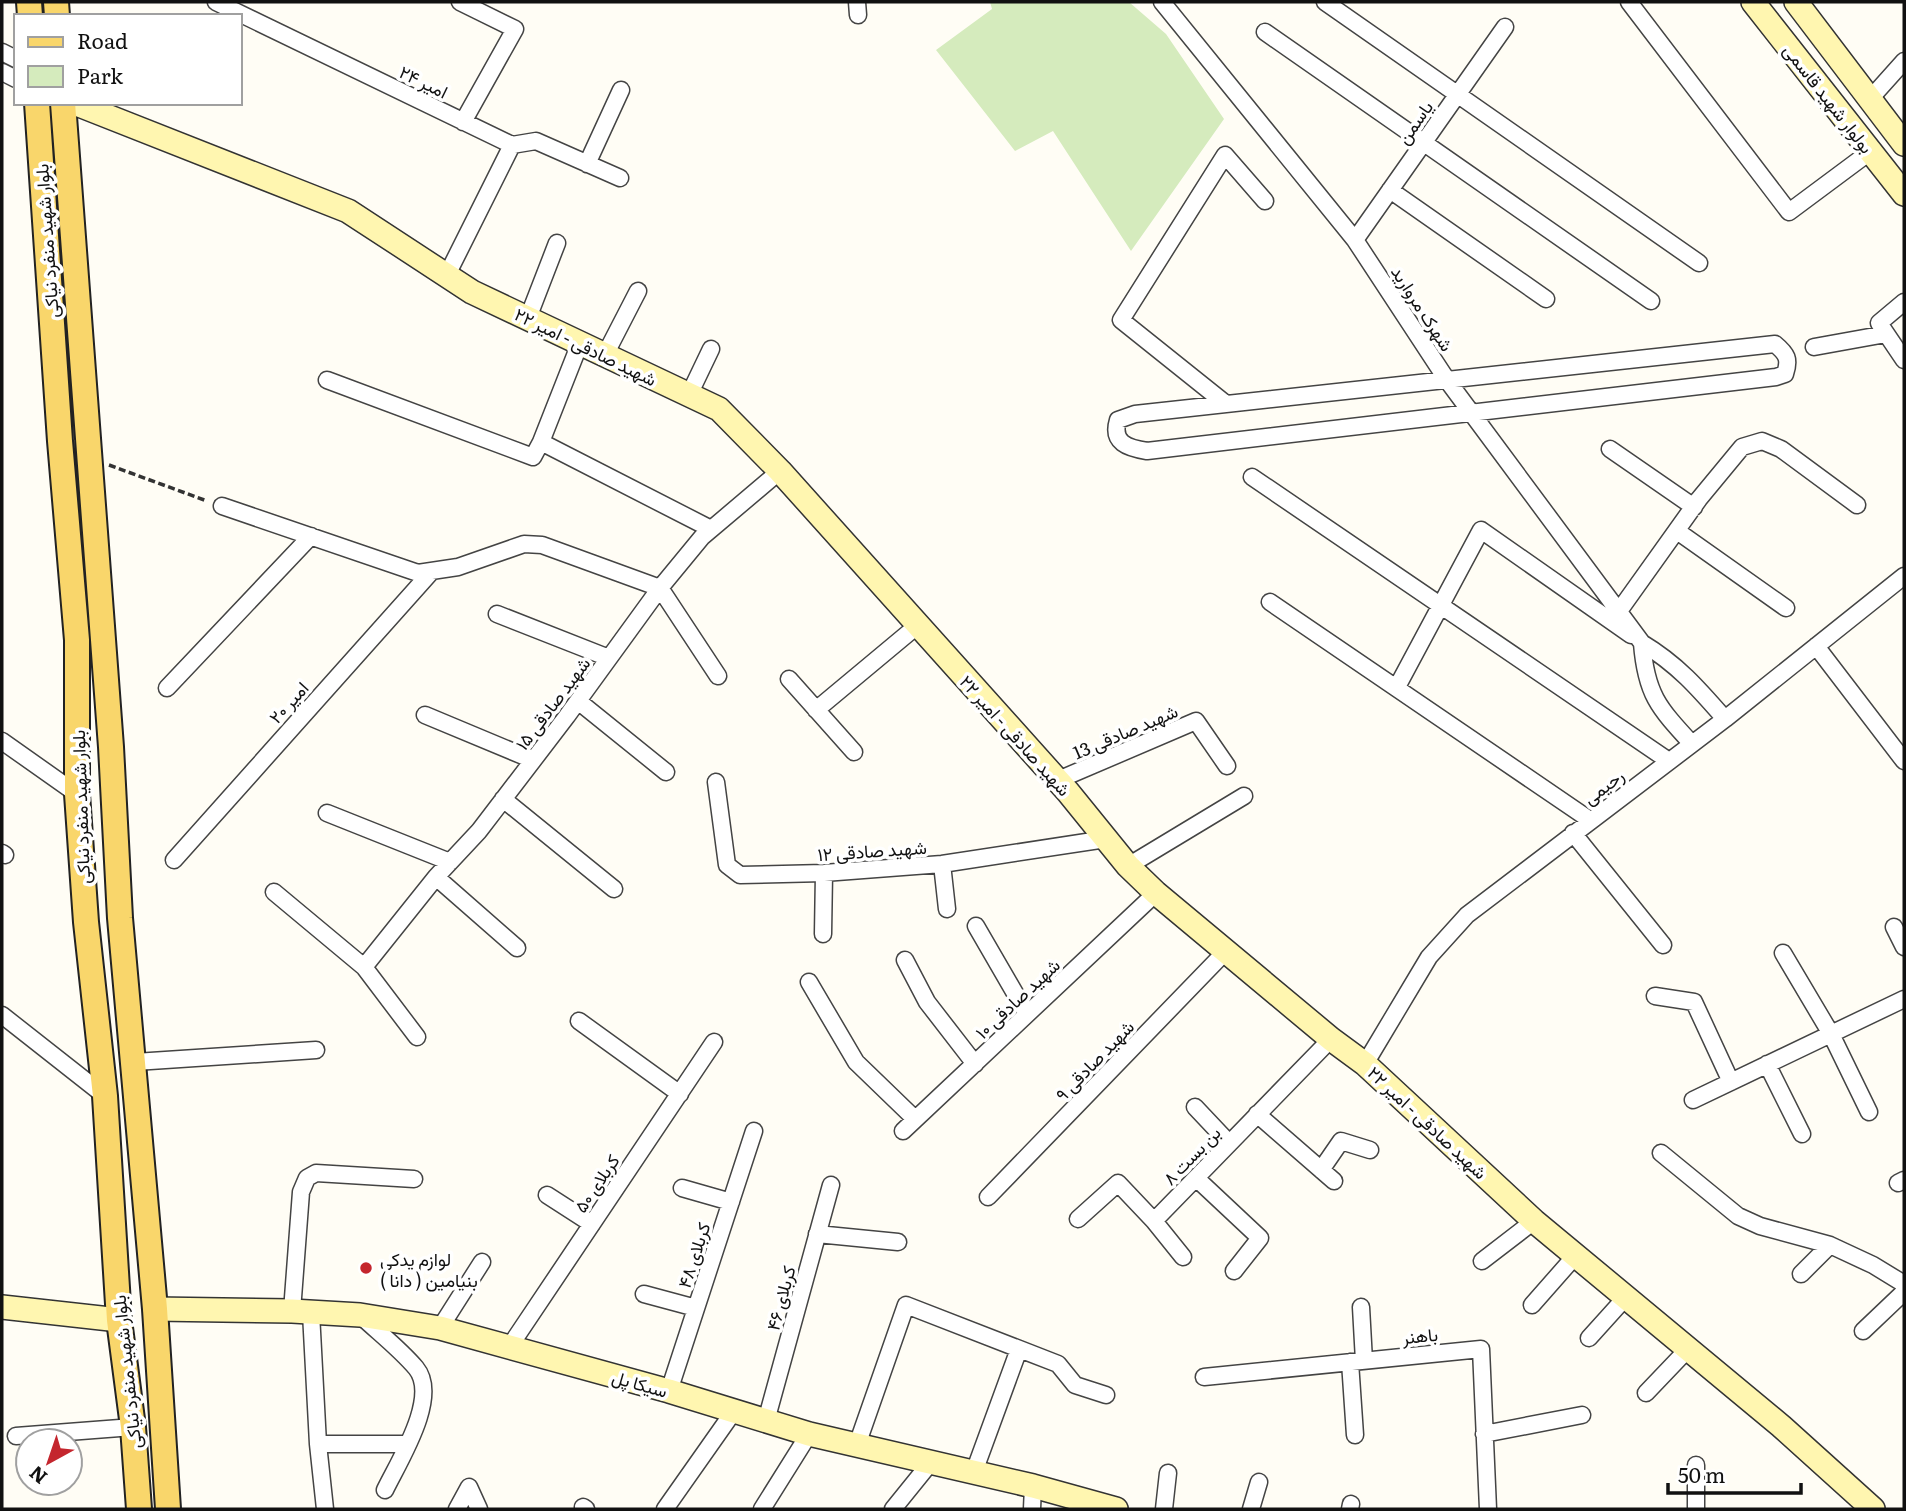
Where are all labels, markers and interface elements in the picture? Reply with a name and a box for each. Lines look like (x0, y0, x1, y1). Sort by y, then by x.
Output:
legend (14, 14, 242, 105)
text: Road (77, 24, 128, 55)
street label: بولوار شهید قاسمی (1778, 37, 1880, 159)
street label: امیر ۲۴ (395, 58, 453, 104)
text: Park (77, 59, 123, 90)
street label: یاسمن (1389, 95, 1439, 149)
street label: بلوار شهید منفرد نیاکی (27, 163, 65, 319)
street label: شهرک مروارید (1385, 260, 1461, 356)
street label: شهید صادقی - امیر ۲۲ (510, 300, 662, 392)
street label: شهید صادقی ۱۵ (508, 651, 596, 755)
street label: شهید صادقی - امیر ۲۲ (954, 668, 1078, 802)
street label: امیر ۲۰ (262, 675, 314, 729)
street label: شهید صادقی 13 (1068, 697, 1182, 765)
street label: بلوار شهید منفرد نیاکی (64, 729, 96, 885)
street label: رحیمی (1577, 761, 1629, 811)
street label: شهید صادقی ۱۲ (817, 833, 927, 867)
street label: شهید صادقی ۱۰ (968, 951, 1066, 1045)
street label: شهید صادقی ۹ (1048, 1013, 1140, 1107)
street label: شهید صادقی - امیر ۲۲ (1362, 1059, 1494, 1185)
street label: بن بست ۸ (1156, 1119, 1226, 1191)
street label: کربلای ۵۰ (567, 1148, 625, 1218)
street label: کربلای ۴۸ (670, 1219, 716, 1291)
place label: لوازم یدکی بنیامین ( دانا ) (380, 1245, 478, 1293)
marker: لوازم یدکی بنیامین ( دانا ) (358, 1260, 374, 1276)
street label: کربلای ۴۶ (758, 1263, 802, 1333)
street label: بلوار شهید منفرد نیاکی (105, 1294, 147, 1450)
street label: باهنر (1400, 1320, 1439, 1350)
street label: سیکا پل (609, 1362, 671, 1404)
north arrow (14, 1427, 84, 1497)
scale bar (1668, 1452, 1801, 1496)
text: 50 m (1678, 1458, 1725, 1489)
text: N (22, 1460, 53, 1492)

